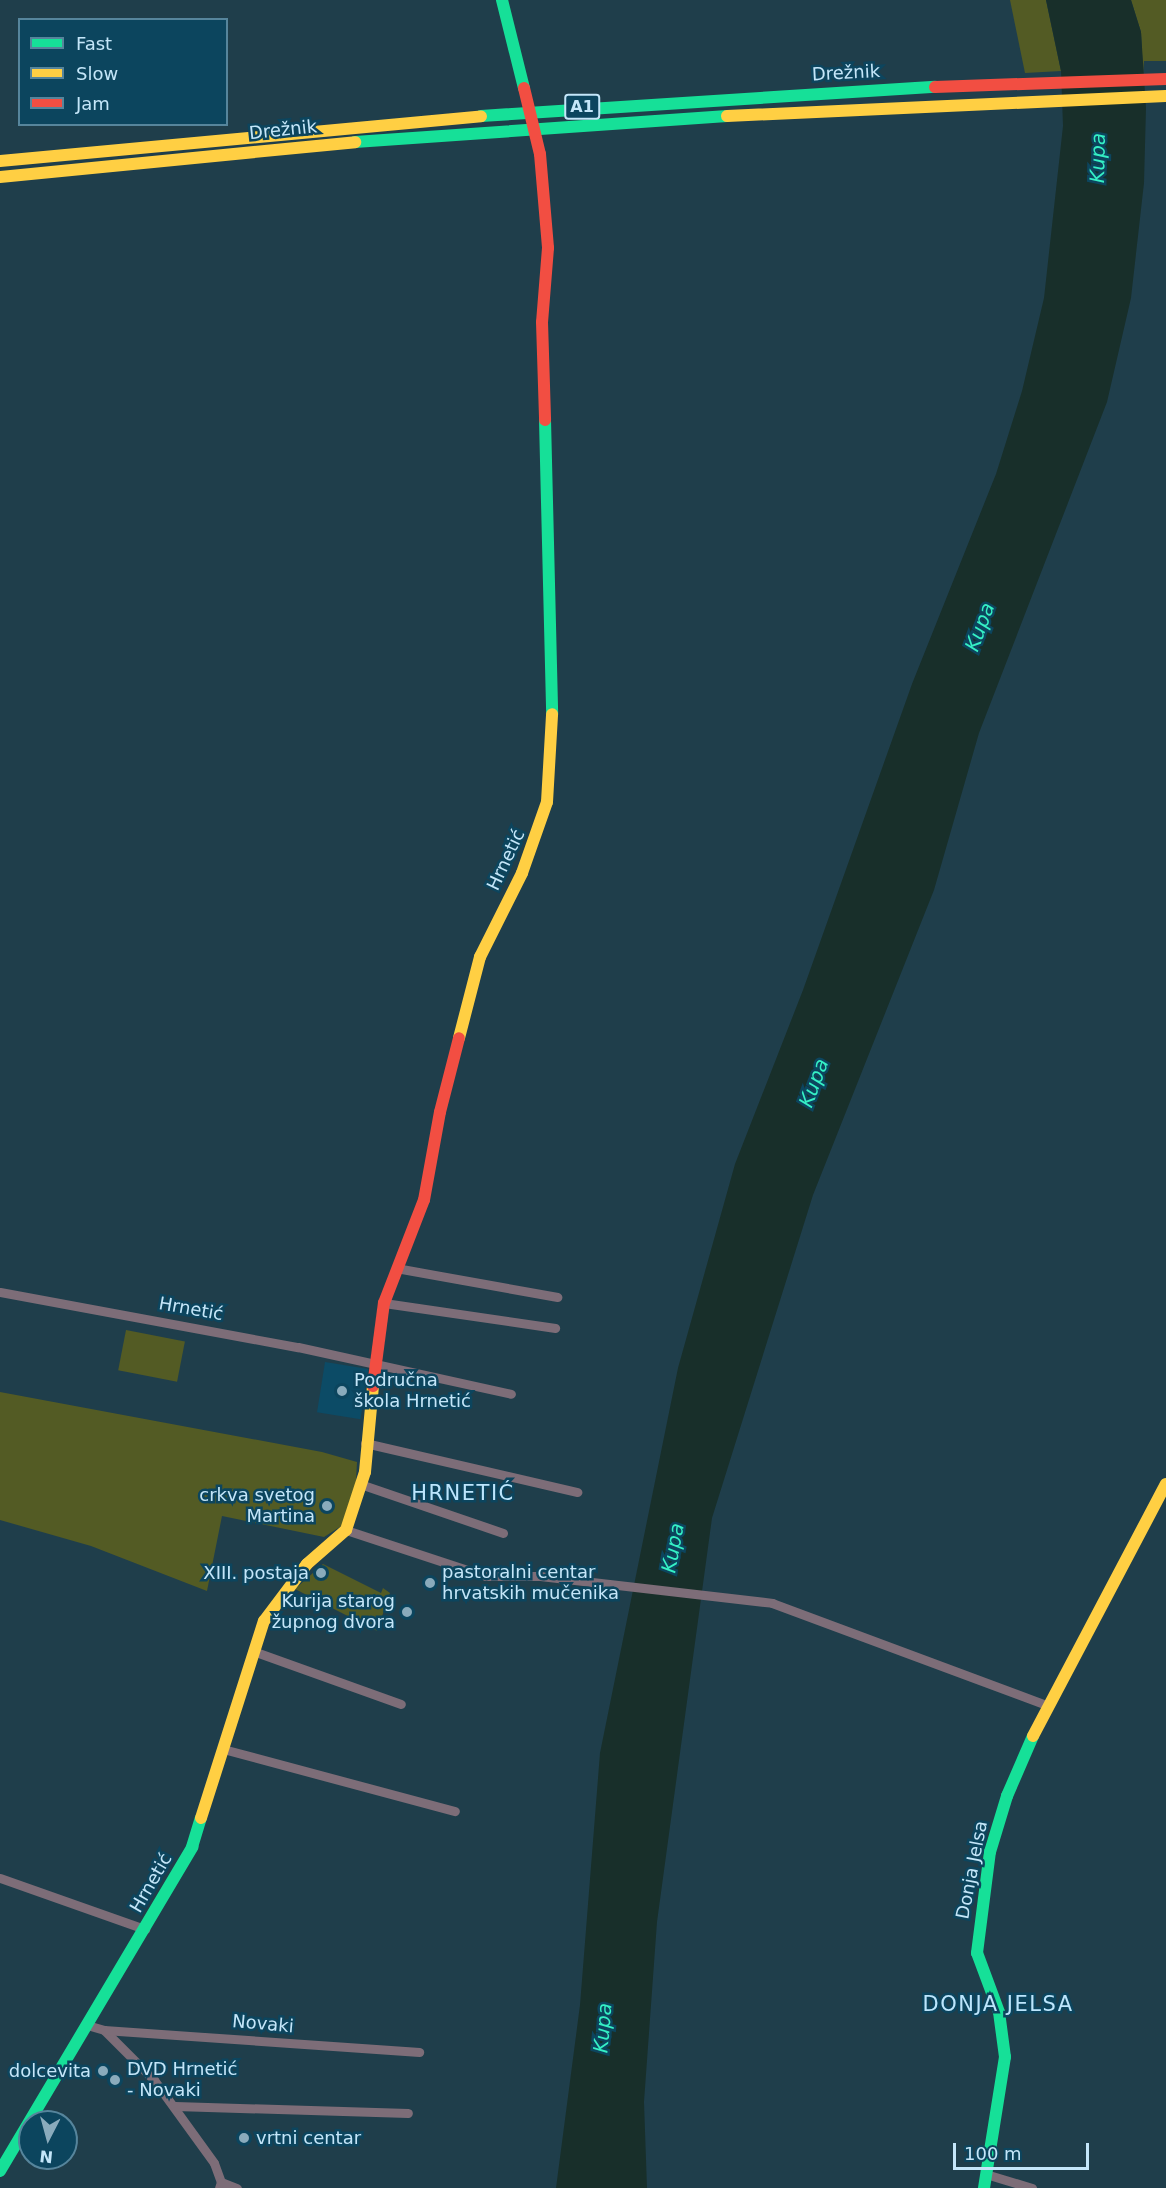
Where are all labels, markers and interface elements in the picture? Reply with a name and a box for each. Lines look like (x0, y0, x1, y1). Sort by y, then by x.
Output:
legend (18, 18, 228, 126)
text: Fast (76, 33, 112, 54)
street label: Drežnik (811, 60, 881, 86)
text: Slow (76, 63, 118, 84)
text: Jam (76, 93, 110, 114)
road number: A1 (564, 94, 600, 120)
street label: Drežnik (248, 116, 318, 144)
water label: Kupa (1086, 133, 1110, 183)
water label: Kupa (960, 599, 1000, 655)
street label: Hrnetić (482, 826, 530, 894)
water label: Kupa (794, 1055, 834, 1111)
street label: Hrnetić (157, 1293, 225, 1325)
place label: Područna škola Hrnetić (354, 1370, 471, 1412)
marker: Područna škola Hrnetić (335, 1384, 349, 1398)
district label: HRNETIĆ (411, 1480, 515, 1506)
place label: crkva svetog Martina (199, 1485, 315, 1528)
marker: crkva svetog Martina (320, 1499, 334, 1513)
water label: Kupa (657, 1521, 689, 1575)
place label: XIII. postaja (203, 1562, 309, 1584)
place label: pastoralni centar hrvatskih mučenika (442, 1562, 619, 1604)
marker: XIII. postaja (314, 1566, 328, 1580)
marker: pastoralni centar hrvatskih mučenika (423, 1576, 437, 1590)
place label: Kurija starog župnog dvora (272, 1591, 395, 1634)
marker: Kurija starog župnog dvora (400, 1605, 414, 1619)
street label: Donja Jelsa (952, 1819, 992, 1921)
street label: Hrnetić (125, 1849, 177, 1917)
district label: DONJA JELSA (922, 1991, 1074, 2017)
water label: Kupa (589, 2002, 617, 2054)
street label: Novaki (231, 2011, 295, 2037)
place label: DVD Hrnetić - Novaki (127, 2059, 237, 2102)
place label: dolcevita (9, 2060, 91, 2082)
marker: dolcevita (96, 2064, 110, 2078)
marker: DVD Hrnetić - Novaki (108, 2073, 122, 2087)
north arrow (18, 2110, 78, 2170)
place label: vrtni centar (256, 2127, 361, 2149)
marker: vrtni centar (237, 2131, 251, 2145)
scale bar (956, 2131, 1092, 2169)
text: 100 m (964, 2143, 1022, 2164)
text: N (39, 2146, 54, 2167)

